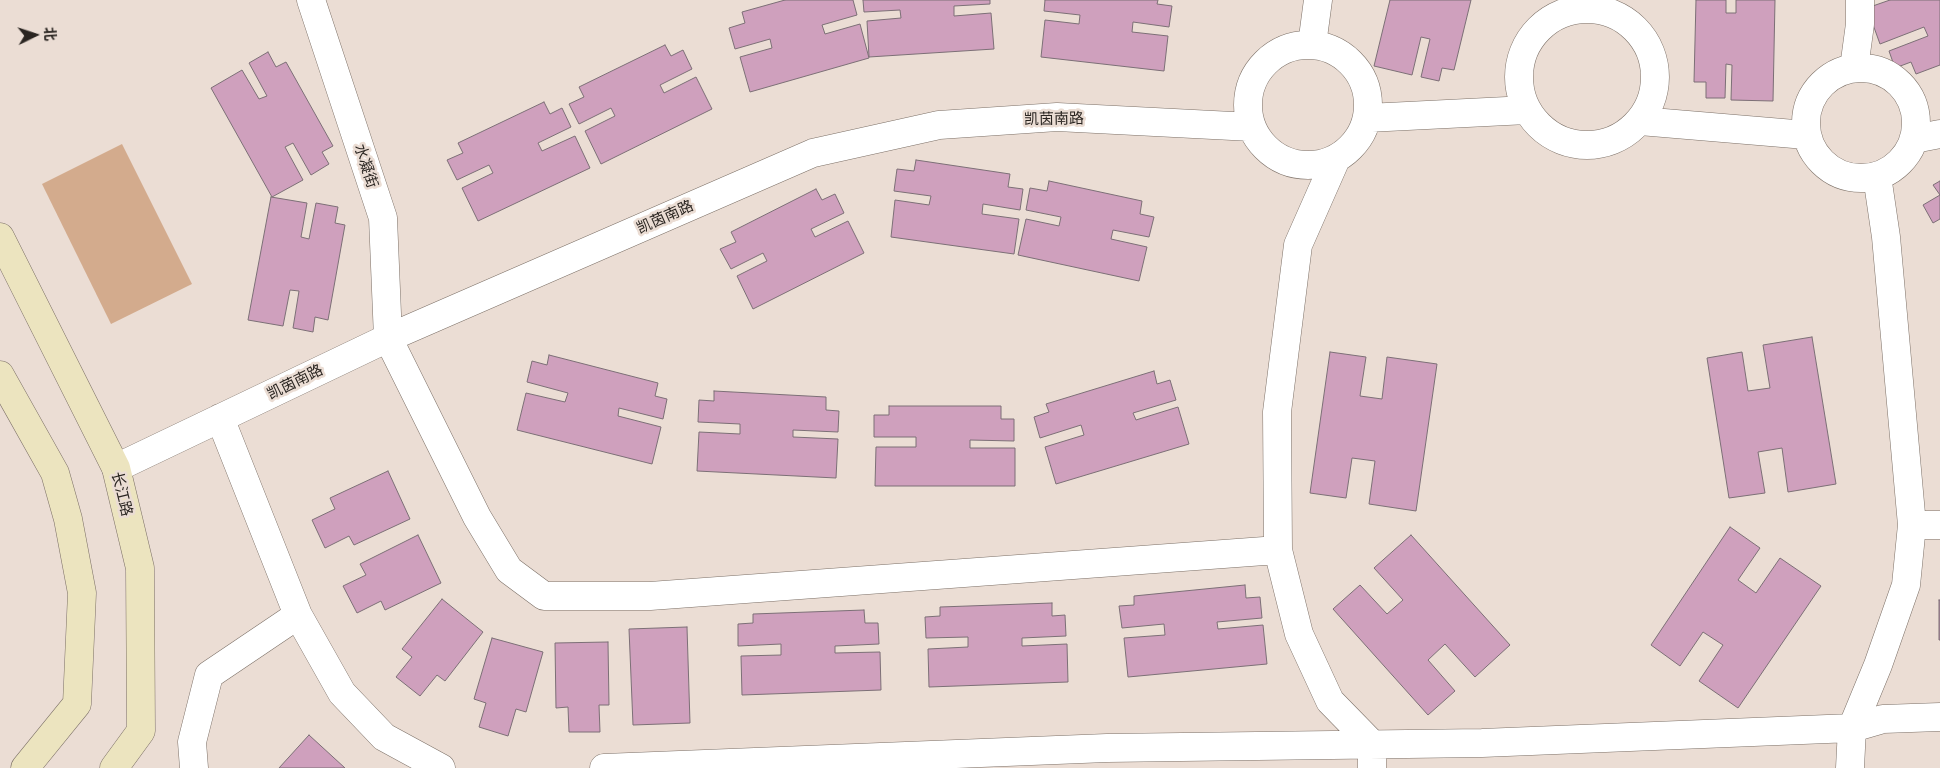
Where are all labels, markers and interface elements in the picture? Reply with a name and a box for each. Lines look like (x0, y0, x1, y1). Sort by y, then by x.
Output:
north arrow (10, 10, 60, 60)
text: 北 (41, 26, 59, 41)
street label: 凯茵南路 (1024, 109, 1084, 129)
street label: 水凝街 (350, 142, 382, 190)
street label: 凯茵南路 (634, 197, 696, 237)
street label: 凯茵南路 (264, 361, 326, 403)
street label: 长江路 (108, 470, 136, 518)

